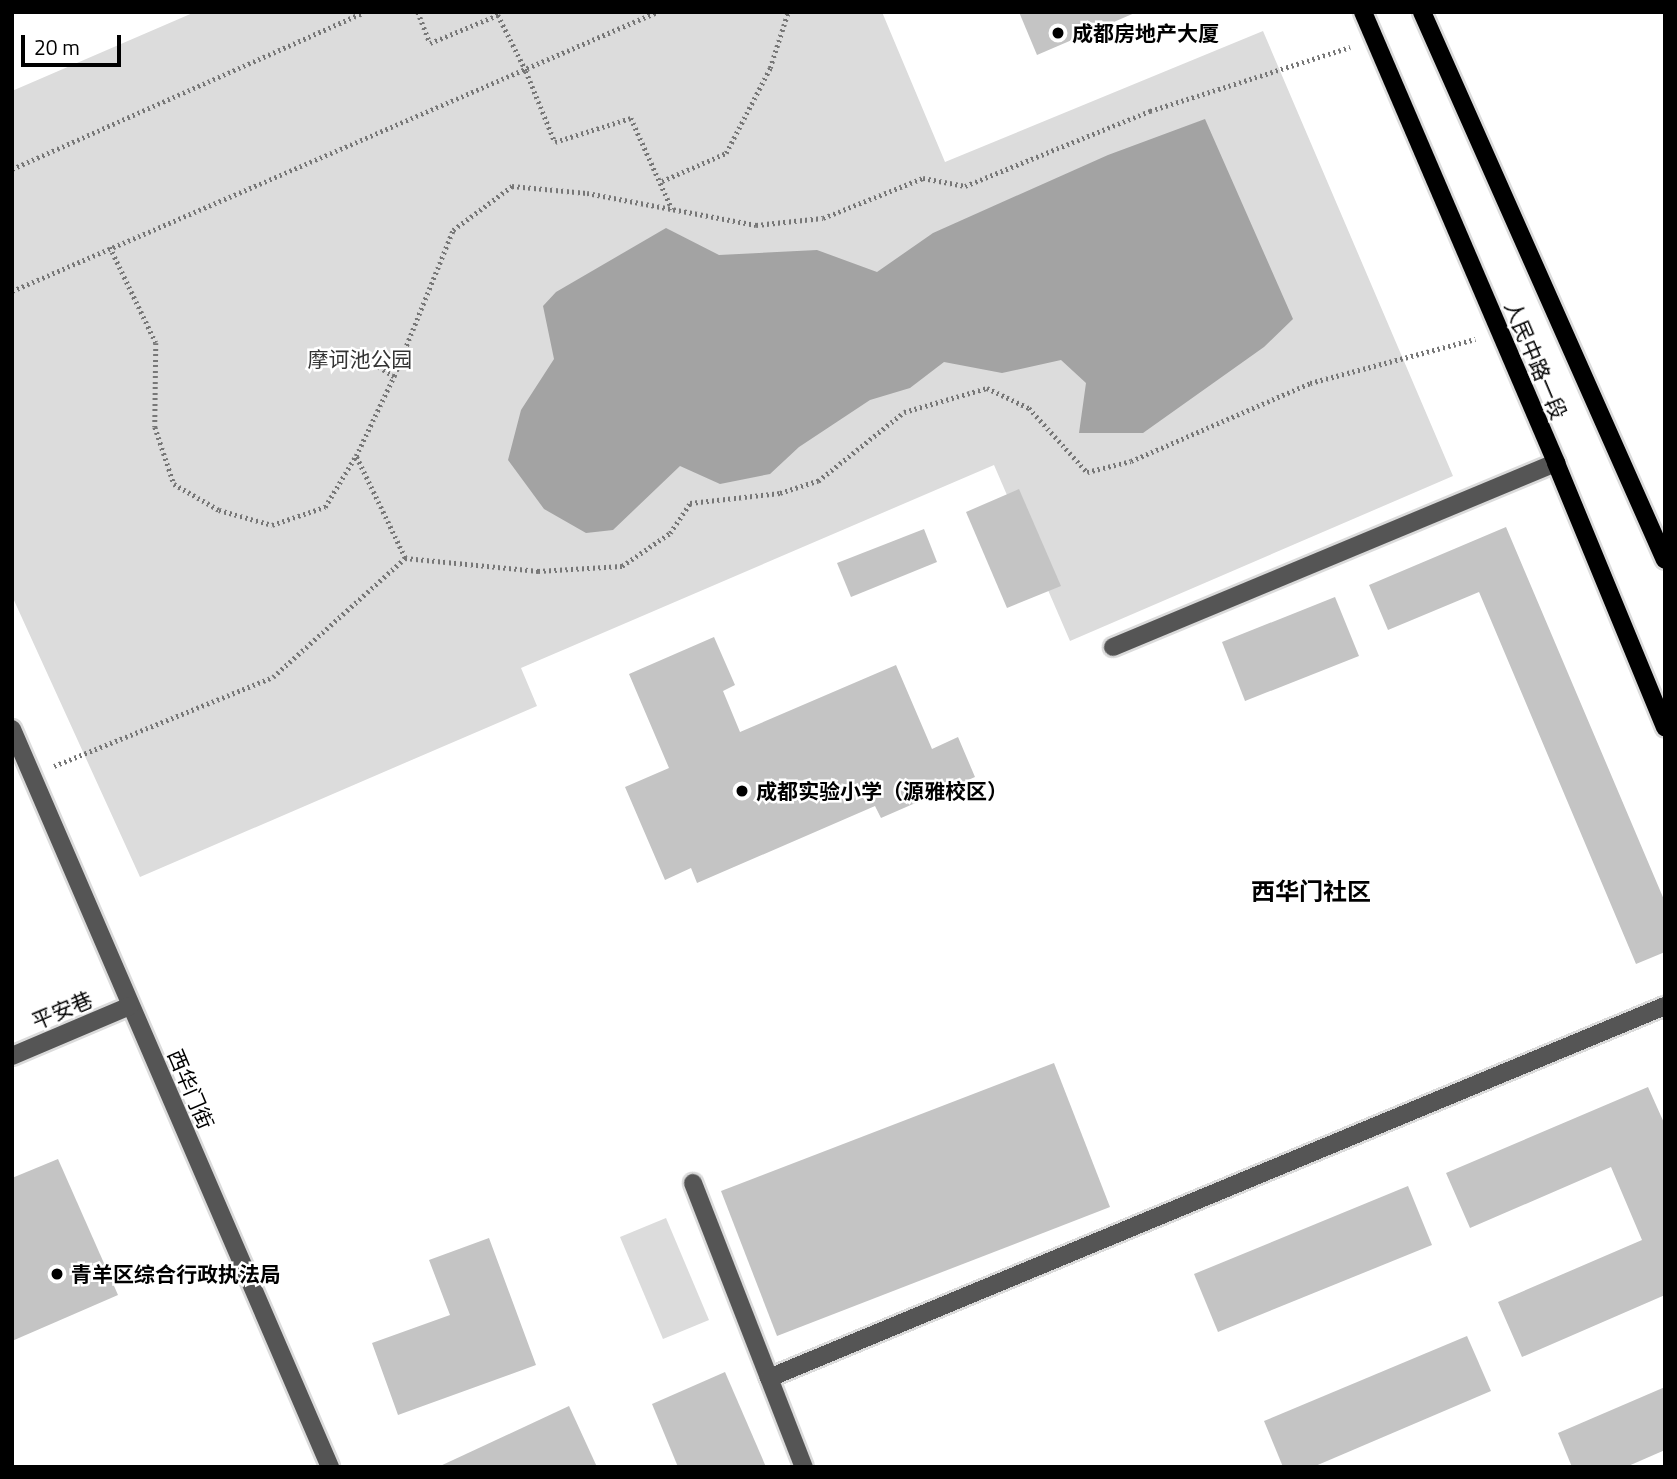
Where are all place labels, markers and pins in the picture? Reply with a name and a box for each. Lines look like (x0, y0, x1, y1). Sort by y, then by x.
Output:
place label: 成都房地产大厦 (1072, 20, 1219, 46)
marker: 成都房地产大厦 (1050, 25, 1066, 41)
place label: 成都实验小学（源雅校区） (756, 778, 1008, 804)
marker: 成都实验小学（源雅校区） (734, 783, 750, 799)
place label: 青羊区综合行政执法局 (71, 1261, 281, 1287)
marker: 青羊区综合行政执法局 (49, 1266, 65, 1282)

